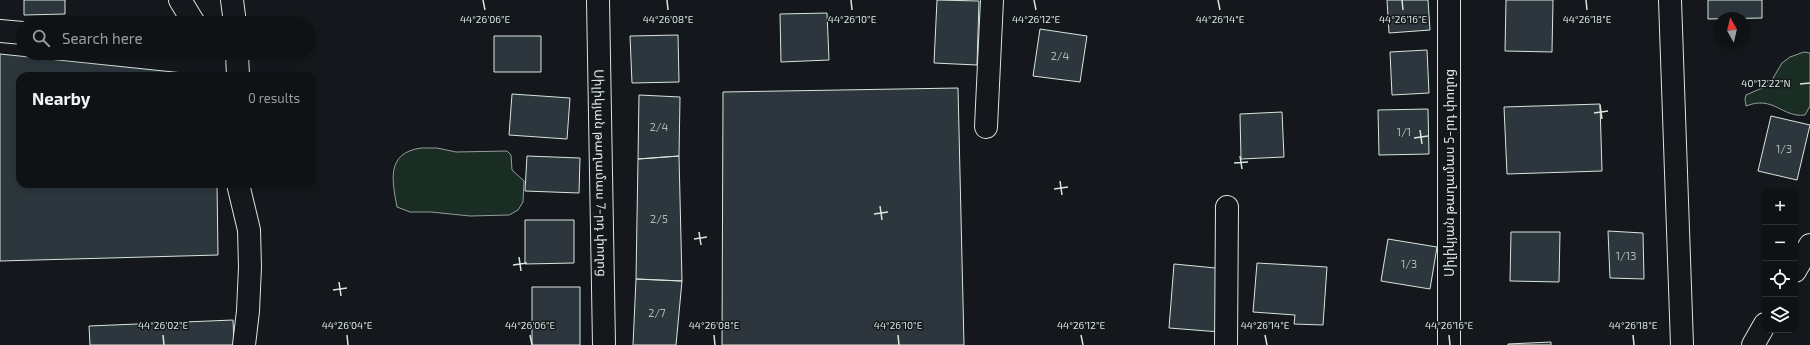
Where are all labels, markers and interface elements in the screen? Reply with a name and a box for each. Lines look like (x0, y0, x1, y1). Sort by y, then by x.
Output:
north arrow (1714, 12, 1750, 48)
text: 44°26'06"E (460, 13, 511, 25)
text: 44°26'08"E (643, 13, 694, 25)
text: 44°26'10"E (828, 13, 877, 25)
text: 44°26'12"E (1012, 13, 1060, 25)
text: 44°26'14"E (1196, 13, 1245, 25)
text: 44°26'16"E (1379, 13, 1427, 25)
text: 44°26'18"E (1563, 13, 1612, 25)
search box (16, 16, 316, 60)
icon: search (30, 27, 52, 49)
text: Search here (62, 29, 143, 47)
house number: 2/4 (1051, 49, 1070, 62)
street label: Սիլիկյան թաղամաս 7-րդ փողոց (591, 69, 611, 277)
street label: Սիլիկյան թաղամաս 5-րդ փողոց (1441, 69, 1457, 277)
text: 40°12'22"N (1741, 77, 1791, 89)
text: Nearby (32, 88, 90, 108)
text: 0 results (248, 90, 300, 106)
house number: 2/4 (650, 120, 669, 133)
house number: 1/1 (1397, 125, 1411, 138)
house number: 1/3 (1776, 142, 1792, 155)
map controls (1762, 189, 1798, 333)
button: + (1762, 189, 1798, 225)
house number: 2/5 (650, 212, 668, 225)
button: − (1762, 225, 1798, 261)
house number: 1/13 (1616, 249, 1636, 262)
house number: 1/3 (1401, 257, 1417, 270)
button: locate (1762, 261, 1798, 297)
button: layers (1762, 297, 1798, 333)
house number: 2/7 (648, 306, 666, 319)
text: 44°26'02"E (138, 319, 188, 331)
text: 44°26'04"E (322, 319, 373, 331)
text: 44°26'06"E (505, 319, 556, 331)
text: 44°26'08"E (689, 319, 740, 331)
text: 44°26'10"E (874, 319, 923, 331)
text: 44°26'12"E (1057, 319, 1105, 331)
text: 44°26'14"E (1241, 319, 1290, 331)
text: 44°26'16"E (1425, 319, 1473, 331)
text: 44°26'18"E (1609, 319, 1658, 331)

